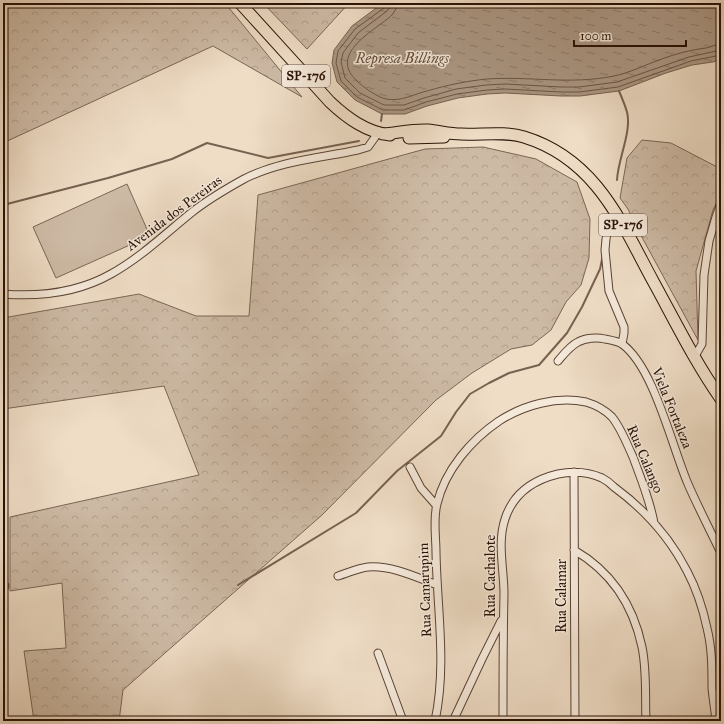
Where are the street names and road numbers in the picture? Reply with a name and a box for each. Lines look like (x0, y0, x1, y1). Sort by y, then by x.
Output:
road number: SP-176 (282, 65, 330, 87)
street label: Avenida dos Pereiras (122, 171, 225, 255)
road number: SP-176 (599, 214, 647, 236)
street label: Viela Fortaleza (648, 364, 696, 451)
street label: Rua Calango (623, 422, 667, 496)
street label: Rua Cachalote (482, 534, 499, 617)
street label: Rua Camarupim (415, 542, 435, 638)
street label: Rua Calamar (553, 558, 570, 633)

